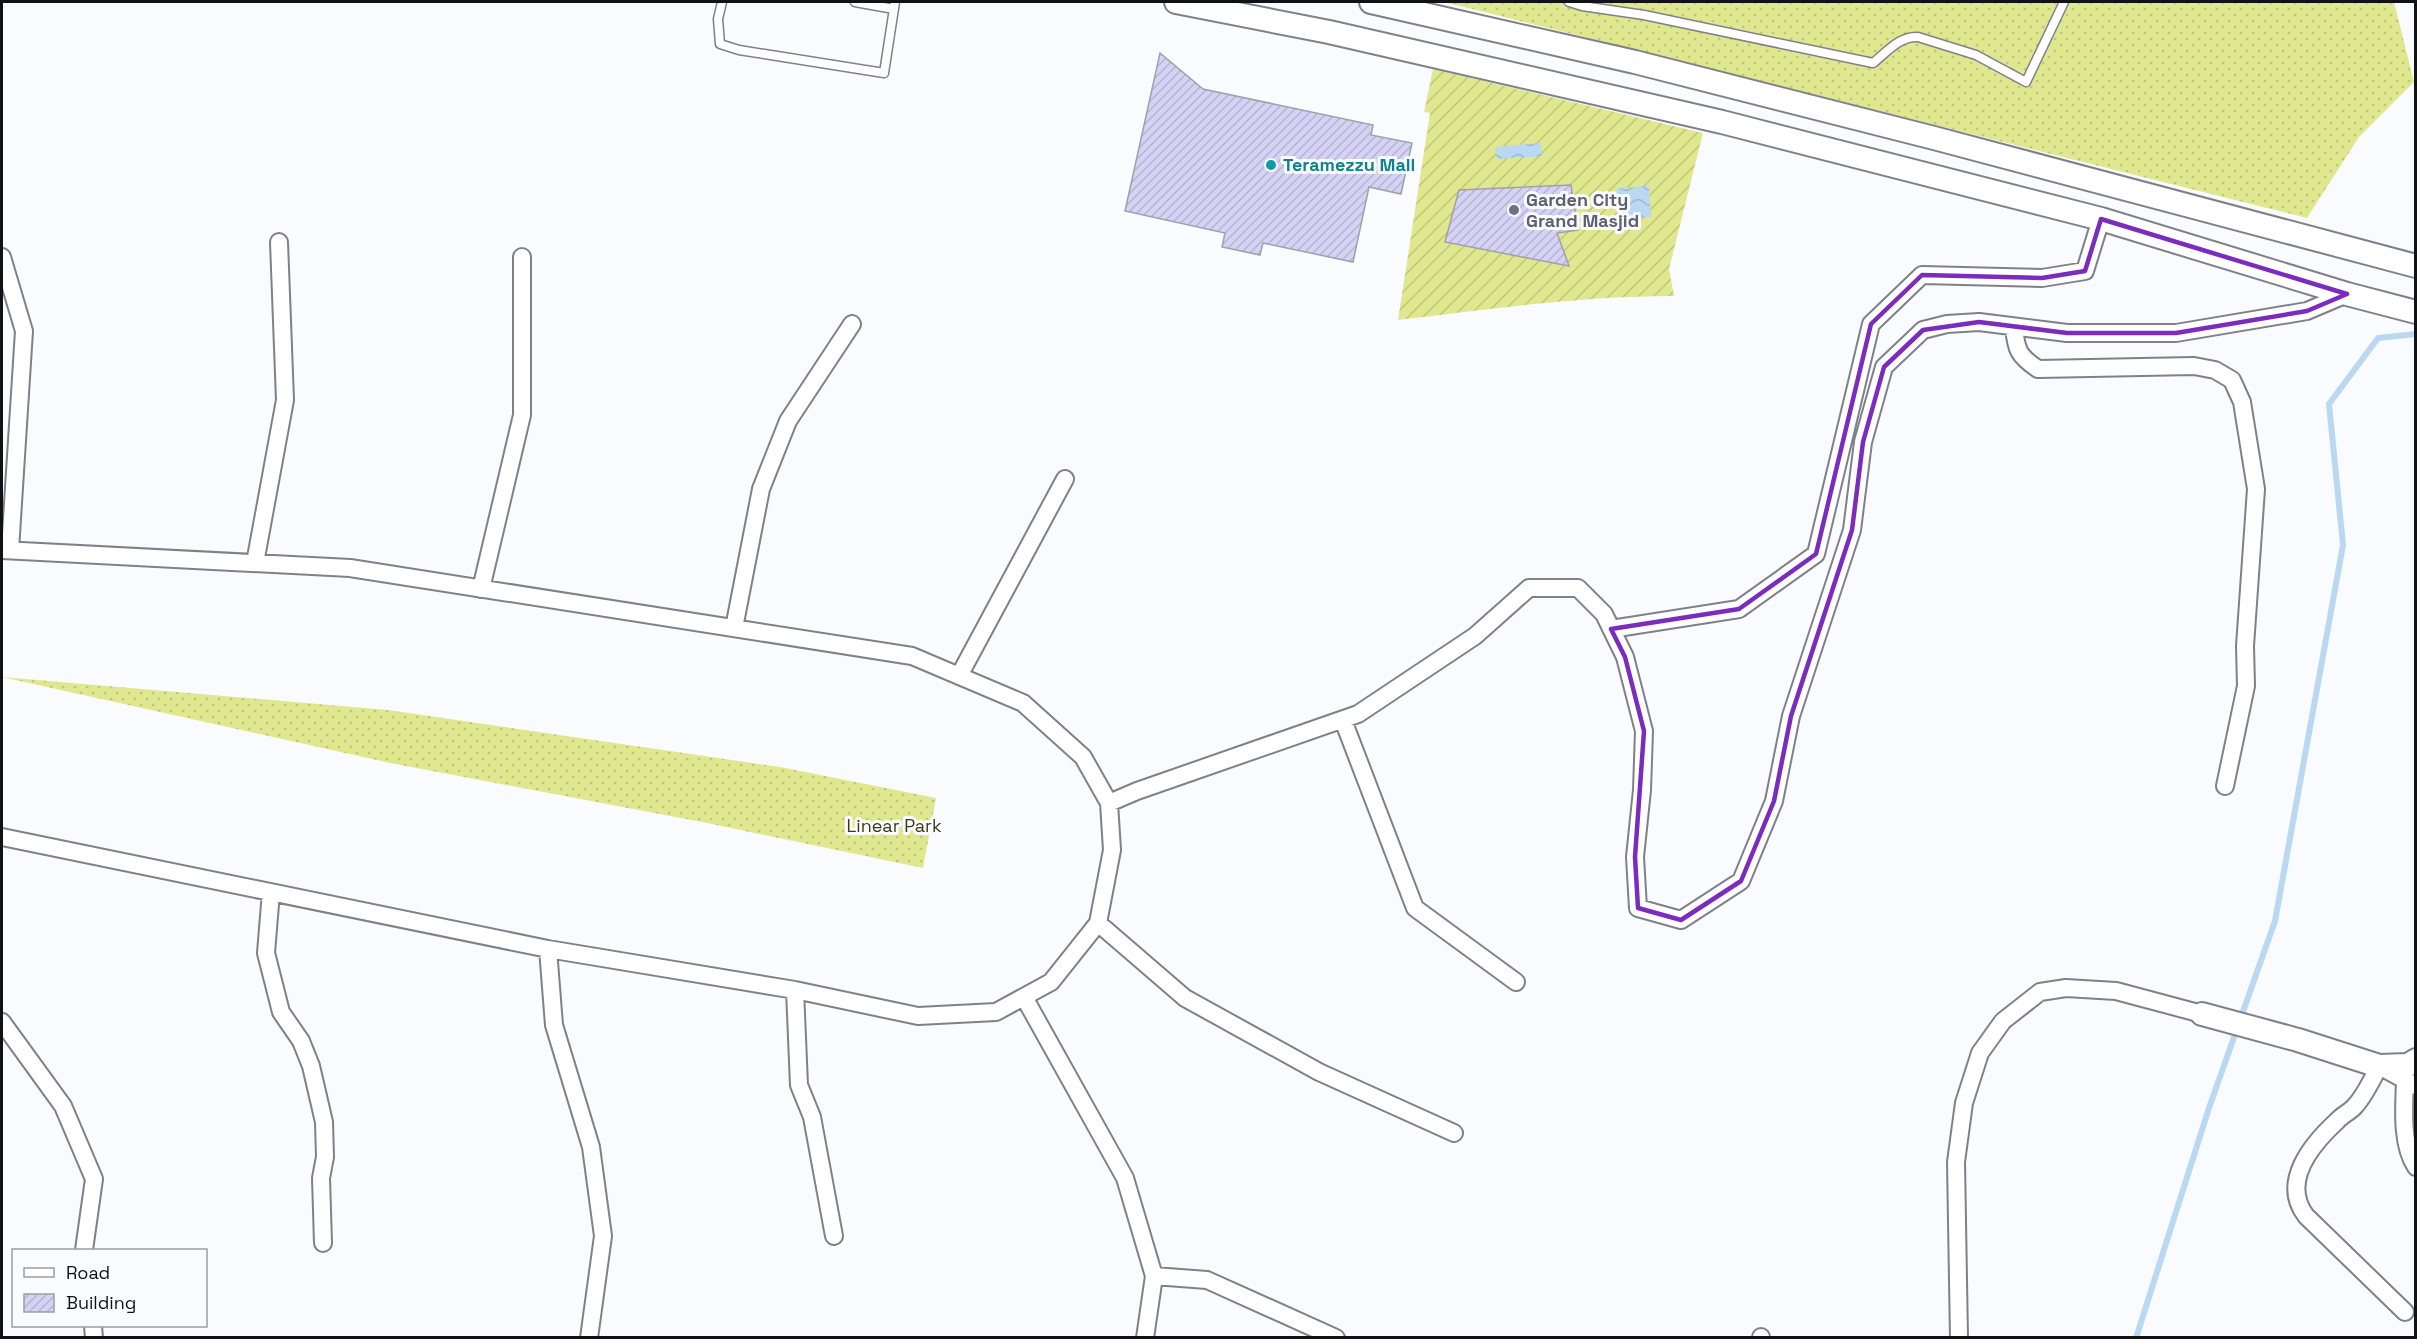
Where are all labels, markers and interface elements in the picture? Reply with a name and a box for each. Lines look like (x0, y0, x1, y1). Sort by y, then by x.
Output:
place label: Teramezzu Mall (1283, 153, 1415, 176)
marker: Teramezzu Mall (1264, 158, 1278, 172)
place label: Garden City Grand Masjid (1526, 188, 1639, 232)
marker: Garden City Grand Masjid (1507, 203, 1521, 217)
park label: Linear Park (846, 814, 942, 837)
legend (12, 1249, 207, 1327)
text: Road (66, 1261, 110, 1284)
text: Building (66, 1291, 136, 1314)

